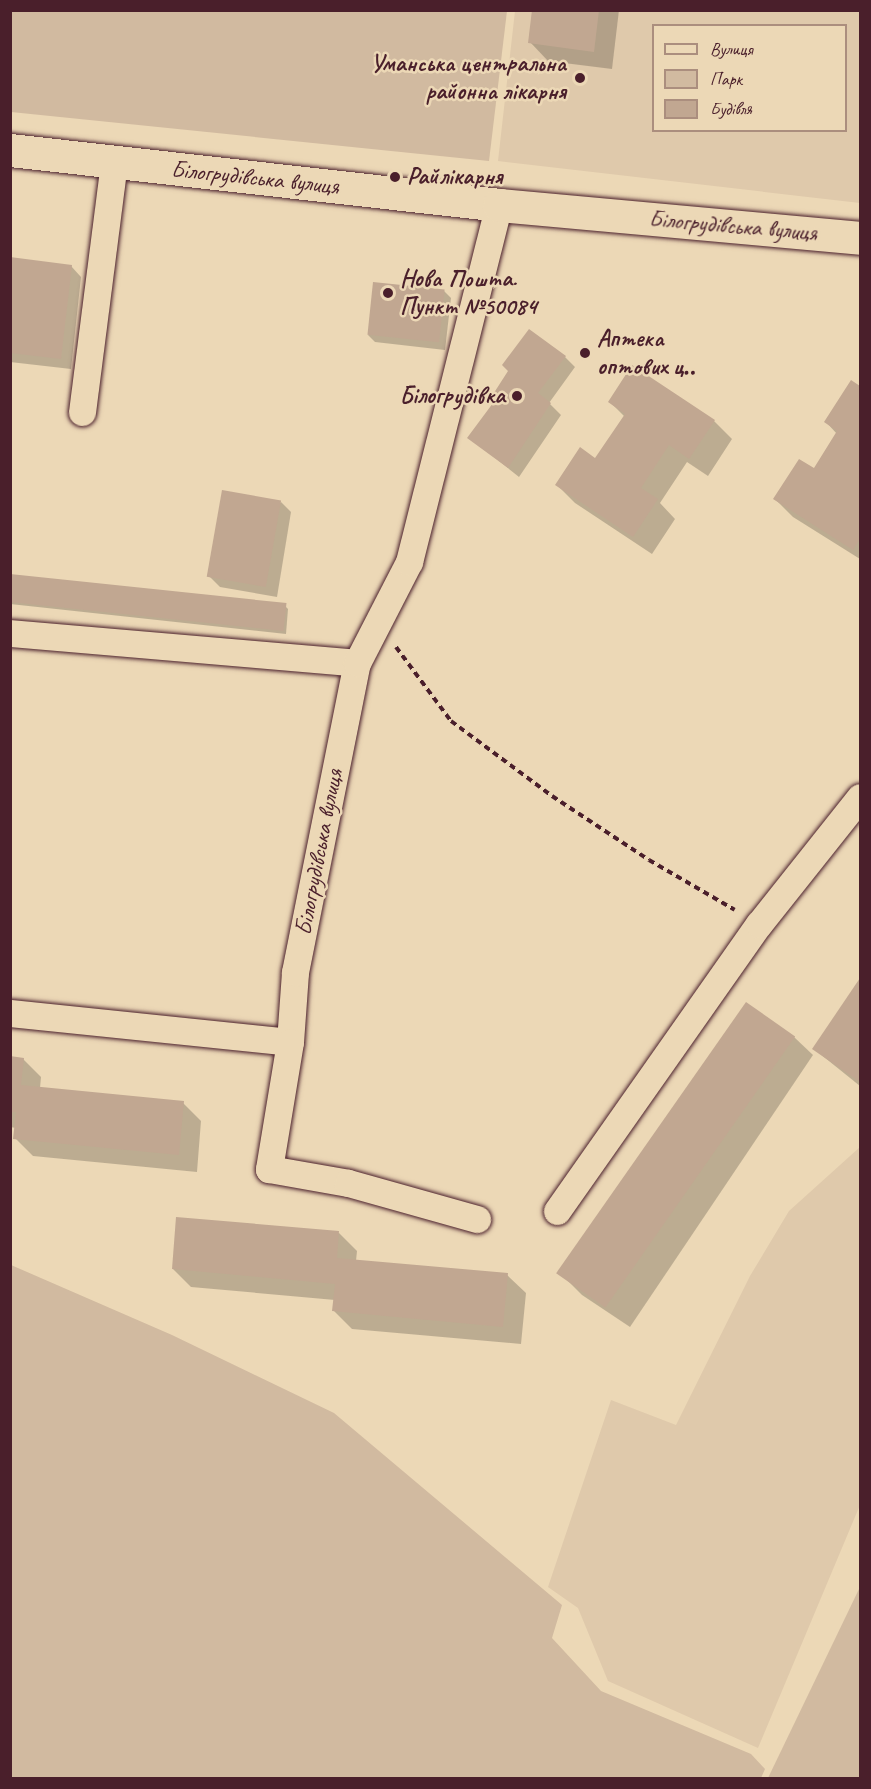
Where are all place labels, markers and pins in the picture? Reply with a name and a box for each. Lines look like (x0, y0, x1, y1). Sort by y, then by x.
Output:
place label: Уманська центральна районна лікарня (375, 50, 566, 106)
marker: Уманська центральна районна лікарня (571, 69, 589, 87)
place label: Райлікарня (407, 163, 503, 191)
marker: Райлікарня (388, 170, 402, 184)
place label: Нова Пошта. Пункт №50084 (400, 265, 537, 321)
marker: Нова Пошта. Пункт №50084 (381, 286, 395, 300)
place label: Аптека оптових ц‥ (597, 325, 697, 381)
marker: Аптека оптових ц‥ (578, 346, 592, 360)
place label: Білогрудівка (400, 382, 505, 410)
marker: Білогрудівка (510, 389, 524, 403)

